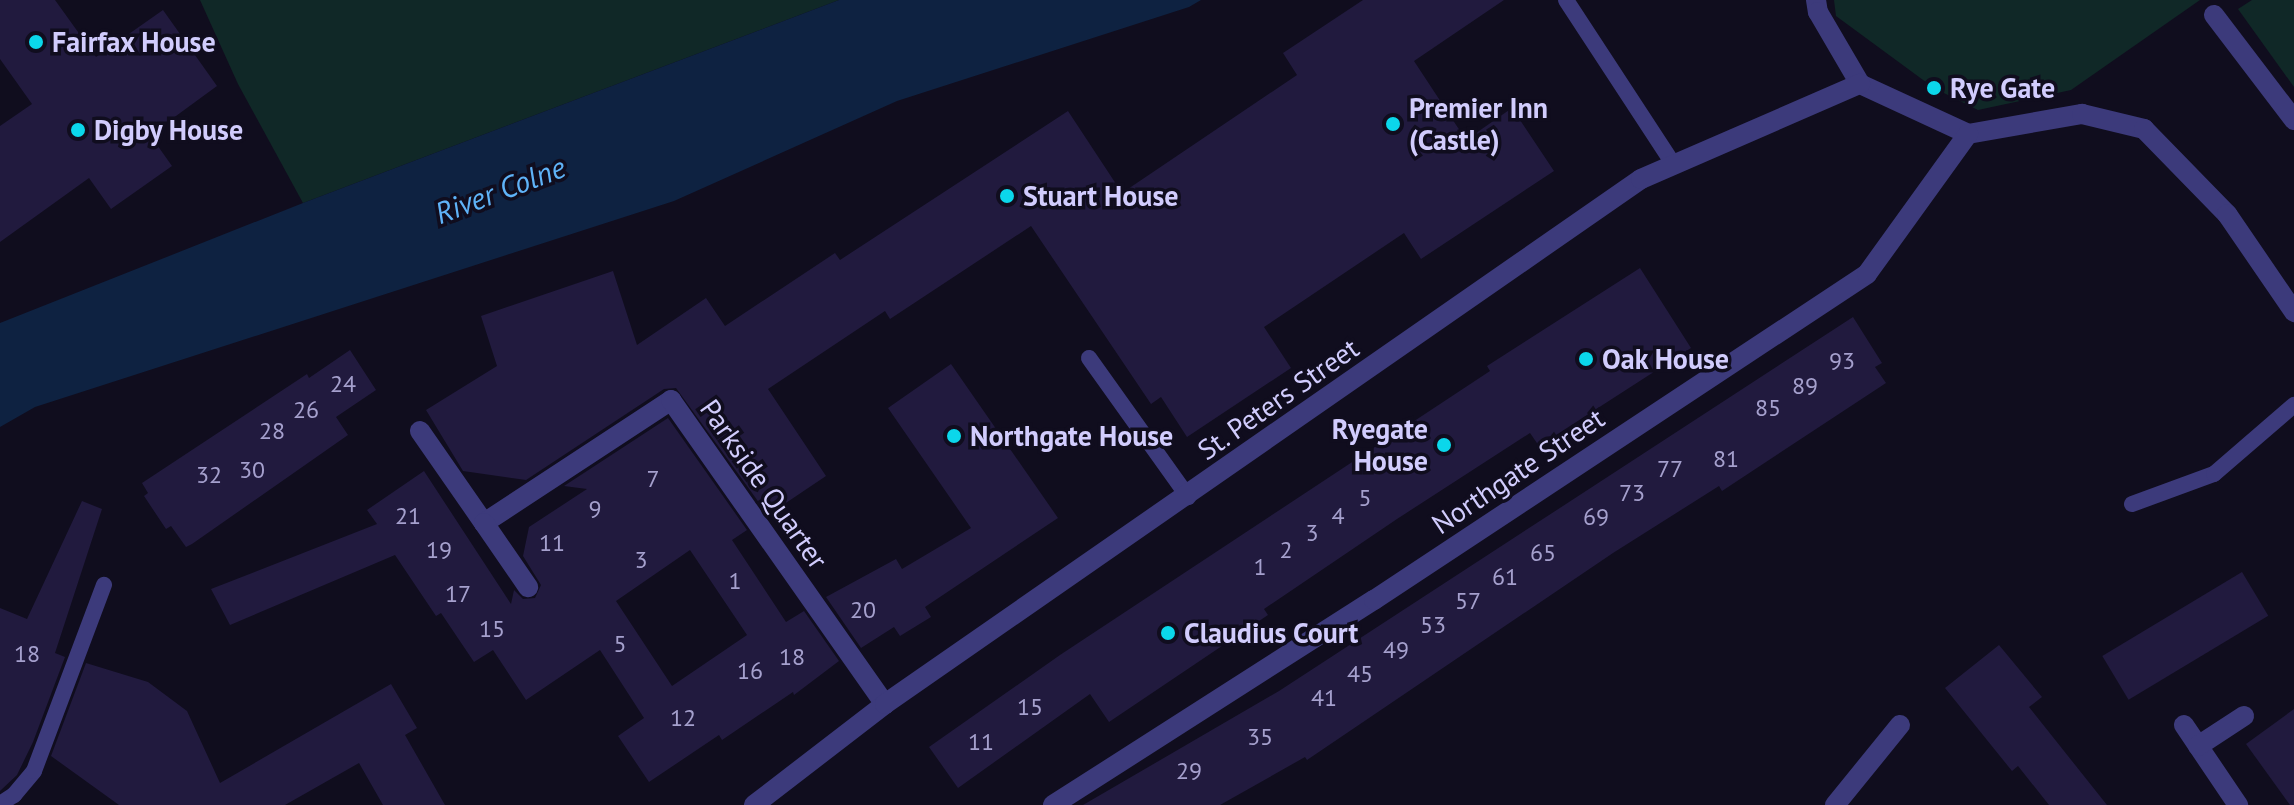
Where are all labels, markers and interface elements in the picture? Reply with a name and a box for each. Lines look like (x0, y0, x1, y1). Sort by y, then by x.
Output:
place label: Fairfax House (52, 25, 216, 59)
marker: Fairfax House (27, 33, 45, 51)
place label: Rye Gate (1950, 71, 2056, 105)
marker: Rye Gate (1925, 79, 1943, 97)
place label: Premier Inn (Castle) (1409, 91, 1548, 157)
place label: Digby House (94, 113, 244, 147)
marker: Premier Inn (Castle) (1384, 115, 1402, 133)
marker: Digby House (69, 121, 87, 139)
water label: River Colne (430, 149, 570, 231)
place label: Stuart House (1023, 179, 1178, 213)
marker: Stuart House (998, 187, 1016, 205)
street label: St. Peters Street (1190, 331, 1366, 467)
place label: Oak House (1602, 342, 1730, 376)
house number: 93 (1829, 347, 1855, 375)
marker: Oak House (1577, 350, 1595, 368)
house number: 24 (330, 370, 356, 398)
house number: 89 (1792, 372, 1818, 400)
street label: Parkside Quarter (693, 393, 835, 575)
house number: 85 (1755, 394, 1781, 422)
house number: 26 (293, 396, 319, 424)
street label: Northgate Street (1426, 401, 1610, 541)
place label: Ryegate House (1332, 412, 1428, 478)
house number: 28 (259, 417, 285, 445)
place label: Northgate House (970, 419, 1173, 453)
marker: Northgate House (945, 427, 963, 445)
marker: Ryegate House (1435, 436, 1453, 454)
house number: 81 (1713, 445, 1739, 473)
house number: 77 (1657, 455, 1683, 483)
house number: 30 (239, 456, 265, 484)
house number: 32 (196, 461, 222, 489)
house number: 7 (646, 465, 660, 493)
house number: 73 (1619, 479, 1645, 507)
house number: 5 (1358, 484, 1372, 512)
house number: 9 (588, 495, 602, 523)
house number: 21 (395, 502, 421, 530)
house number: 4 (1331, 502, 1345, 530)
house number: 69 (1583, 503, 1609, 531)
house number: 3 (1305, 519, 1319, 547)
house number: 11 (539, 529, 565, 557)
house number: 19 (426, 536, 452, 564)
house number: 2 (1279, 536, 1293, 564)
house number: 65 (1530, 539, 1556, 567)
house number: 3 (634, 546, 648, 574)
house number: 1 (1253, 553, 1267, 581)
house number: 61 (1492, 563, 1518, 591)
house number: 1 (728, 567, 742, 595)
house number: 17 (445, 580, 471, 608)
house number: 57 (1455, 587, 1481, 615)
house number: 20 (850, 596, 876, 624)
house number: 53 (1420, 611, 1446, 639)
house number: 15 (479, 615, 505, 643)
place label: Claudius Court (1184, 616, 1359, 650)
marker: Claudius Court (1159, 624, 1177, 642)
house number: 5 (613, 630, 627, 658)
house number: 49 (1383, 636, 1409, 664)
house number: 18 (14, 640, 40, 668)
house number: 18 (779, 643, 805, 671)
house number: 16 (737, 657, 763, 685)
house number: 45 (1347, 660, 1373, 688)
house number: 41 (1311, 684, 1337, 712)
house number: 15 (1017, 693, 1043, 721)
house number: 12 (670, 704, 696, 732)
house number: 35 (1247, 723, 1273, 751)
house number: 11 (968, 728, 994, 756)
house number: 29 (1176, 757, 1202, 785)

